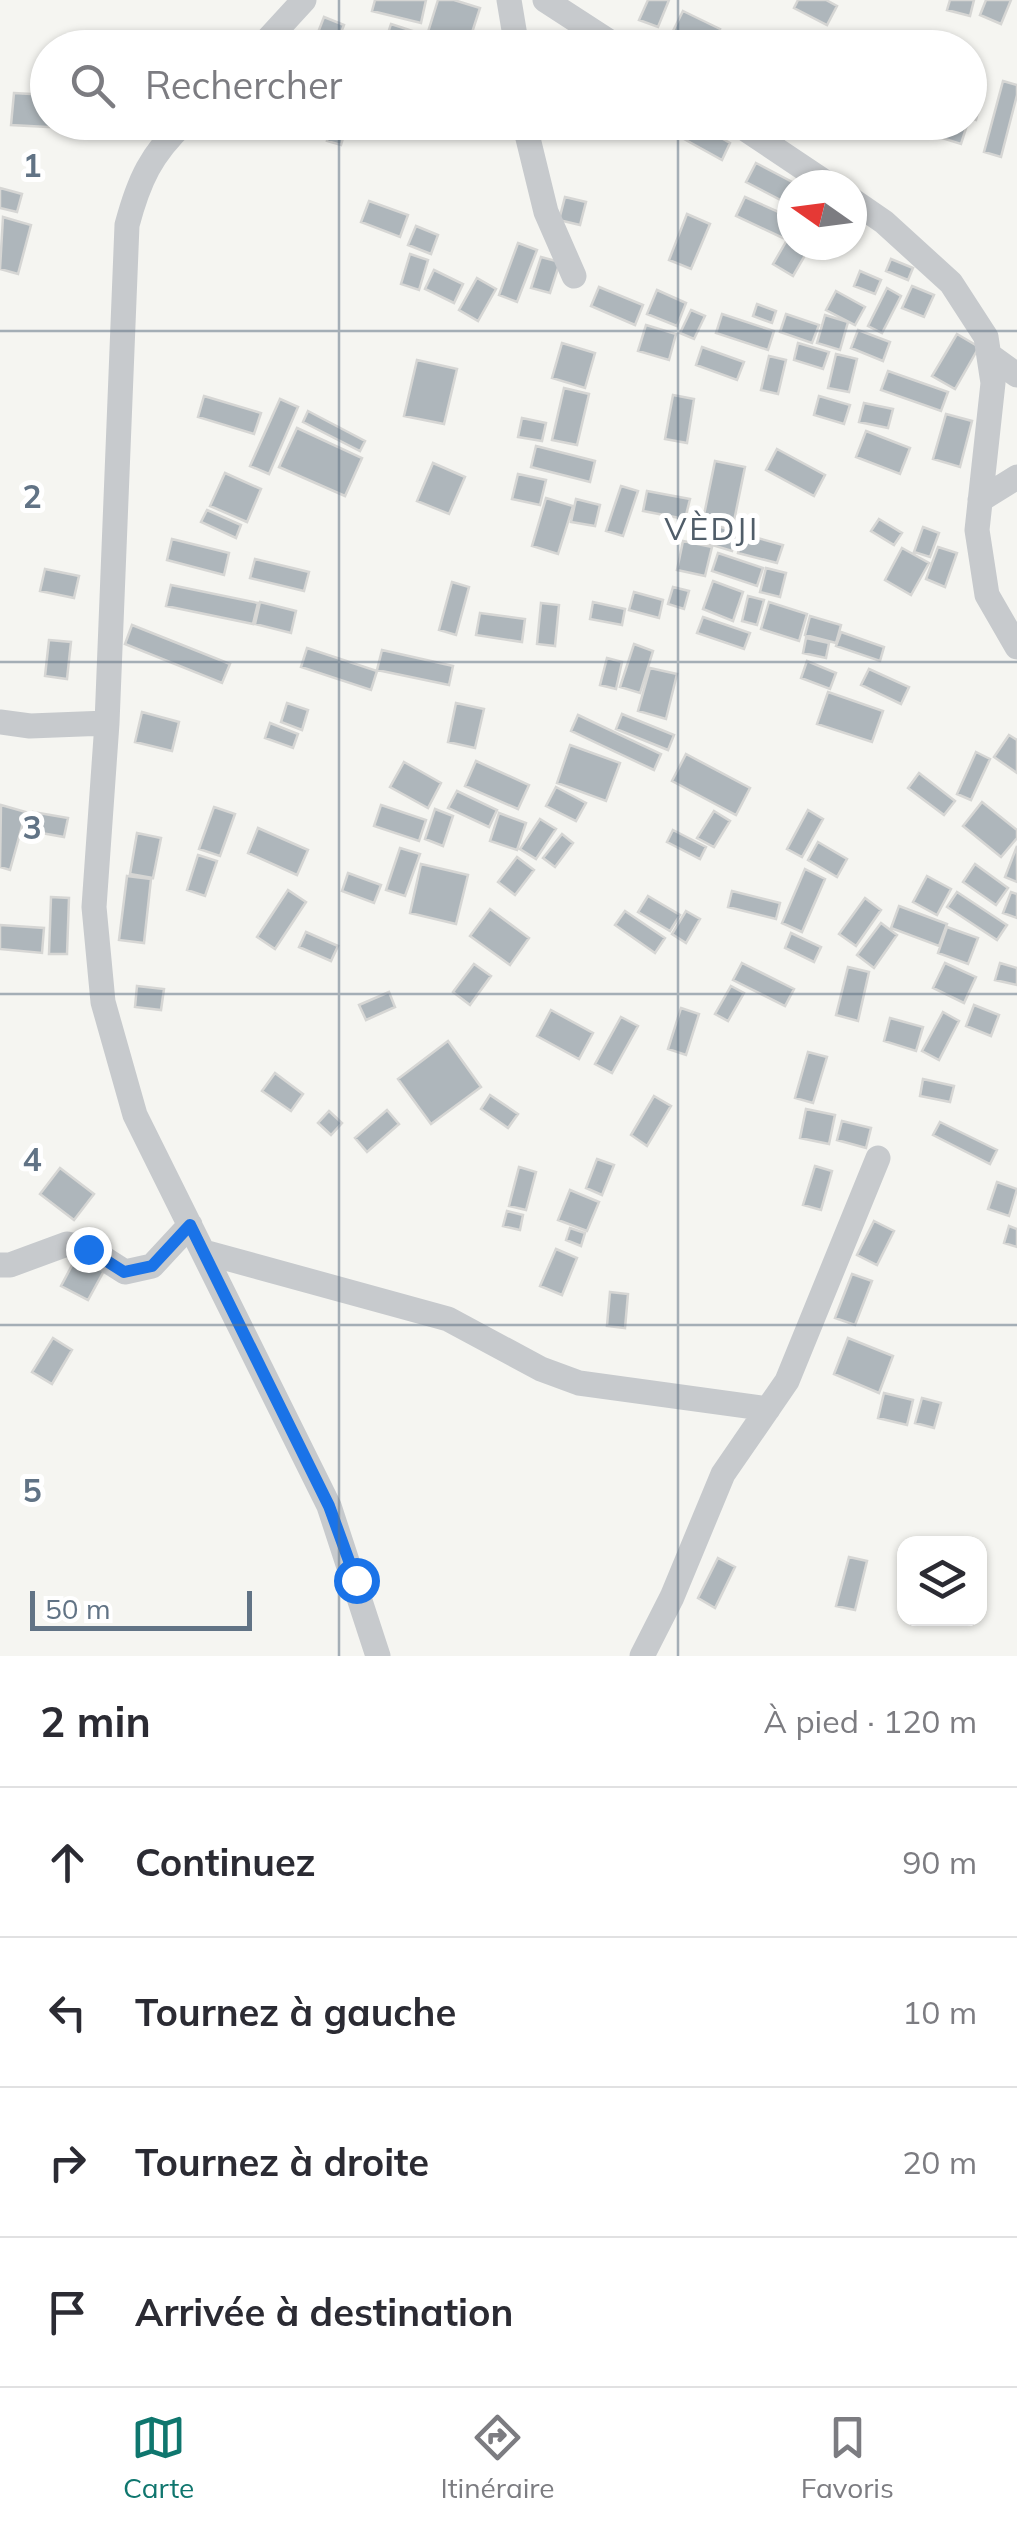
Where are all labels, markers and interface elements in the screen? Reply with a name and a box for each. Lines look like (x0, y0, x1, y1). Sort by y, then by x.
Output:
search box (30, 30, 987, 140)
icon: search (65, 58, 120, 113)
text: Rechercher (145, 61, 342, 109)
text: 1 (22, 145, 42, 185)
north arrow (777, 170, 867, 260)
text: 2 (22, 476, 42, 516)
district label: VÈDJI (664, 508, 760, 548)
text: 3 (22, 807, 42, 847)
text: 4 (22, 1139, 42, 1179)
route end (66, 1227, 112, 1273)
text: 5 (22, 1470, 42, 1510)
map controls (897, 1536, 987, 1626)
button: layers (897, 1536, 987, 1626)
route start (334, 1558, 380, 1604)
scale bar (30, 1586, 252, 1630)
text: 50 m (45, 1591, 111, 1626)
text: 2 min (40, 1695, 151, 1748)
text: À pied · 120 m (764, 1701, 977, 1741)
icon: ahead (40, 1835, 95, 1890)
text: Continuez (135, 1838, 316, 1886)
text: 90 m (902, 1842, 977, 1882)
icon: left (40, 1985, 95, 2040)
text: Tournez à gauche (135, 1988, 456, 2036)
text: 10 m (902, 1992, 977, 2032)
icon: right (40, 2135, 95, 2190)
text: Tournez à droite (135, 2138, 429, 2186)
text: 20 m (902, 2142, 977, 2182)
icon: arrive (40, 2285, 95, 2340)
text: Arrivée à destination (135, 2288, 513, 2336)
tab: Carte (123, 2410, 194, 2505)
tab: Itinéraire (441, 2410, 555, 2505)
tab: Favoris (801, 2410, 894, 2505)

